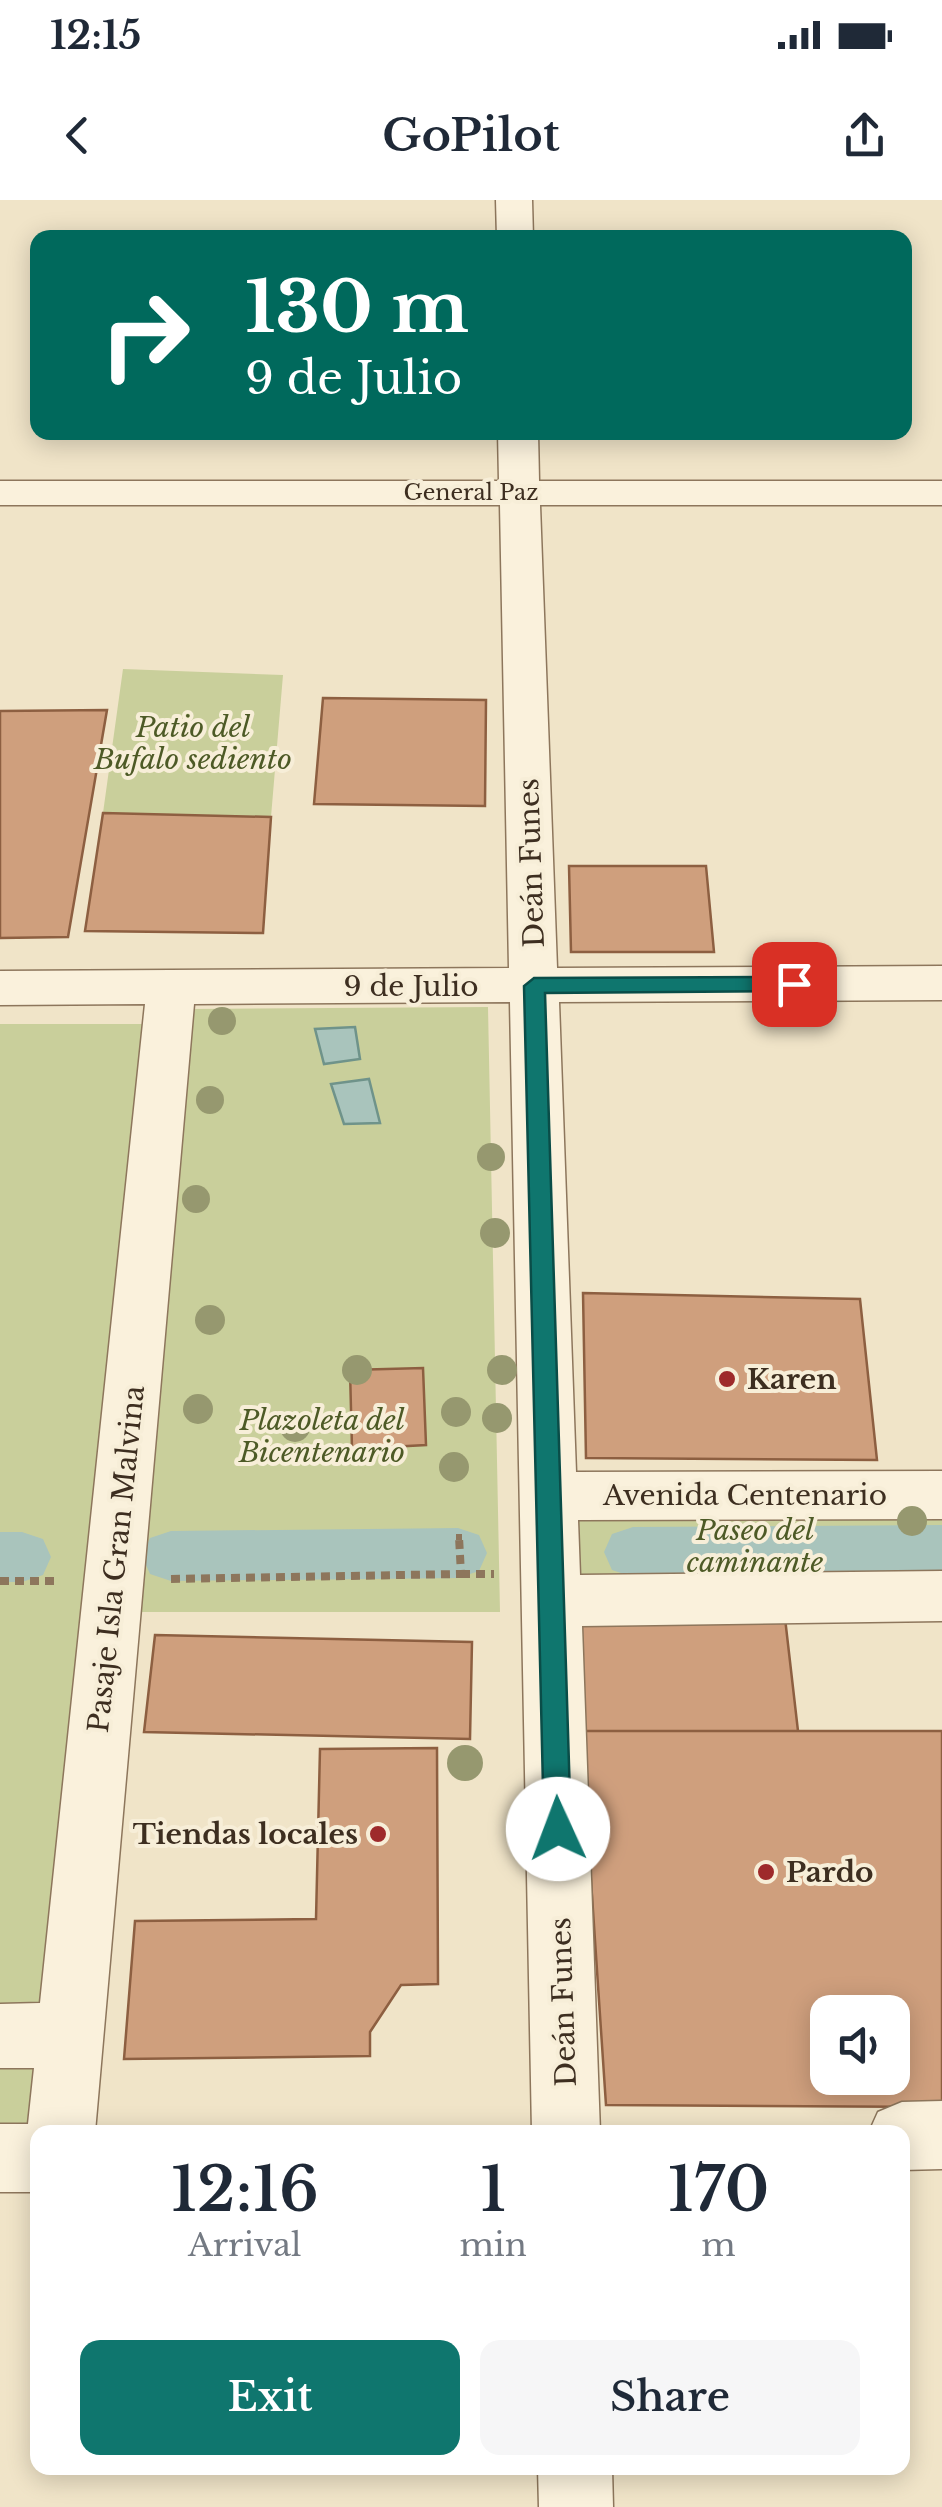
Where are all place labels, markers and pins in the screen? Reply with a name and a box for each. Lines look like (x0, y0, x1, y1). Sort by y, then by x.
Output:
pin (752, 942, 837, 1027)
place label: Karen (747, 1362, 837, 1397)
marker: Karen (716, 1368, 738, 1390)
place label: Tiendas locales (133, 1817, 358, 1852)
marker: Tiendas locales (367, 1823, 389, 1845)
place label: Pardo (786, 1855, 874, 1890)
marker: Pardo (755, 1861, 777, 1883)

